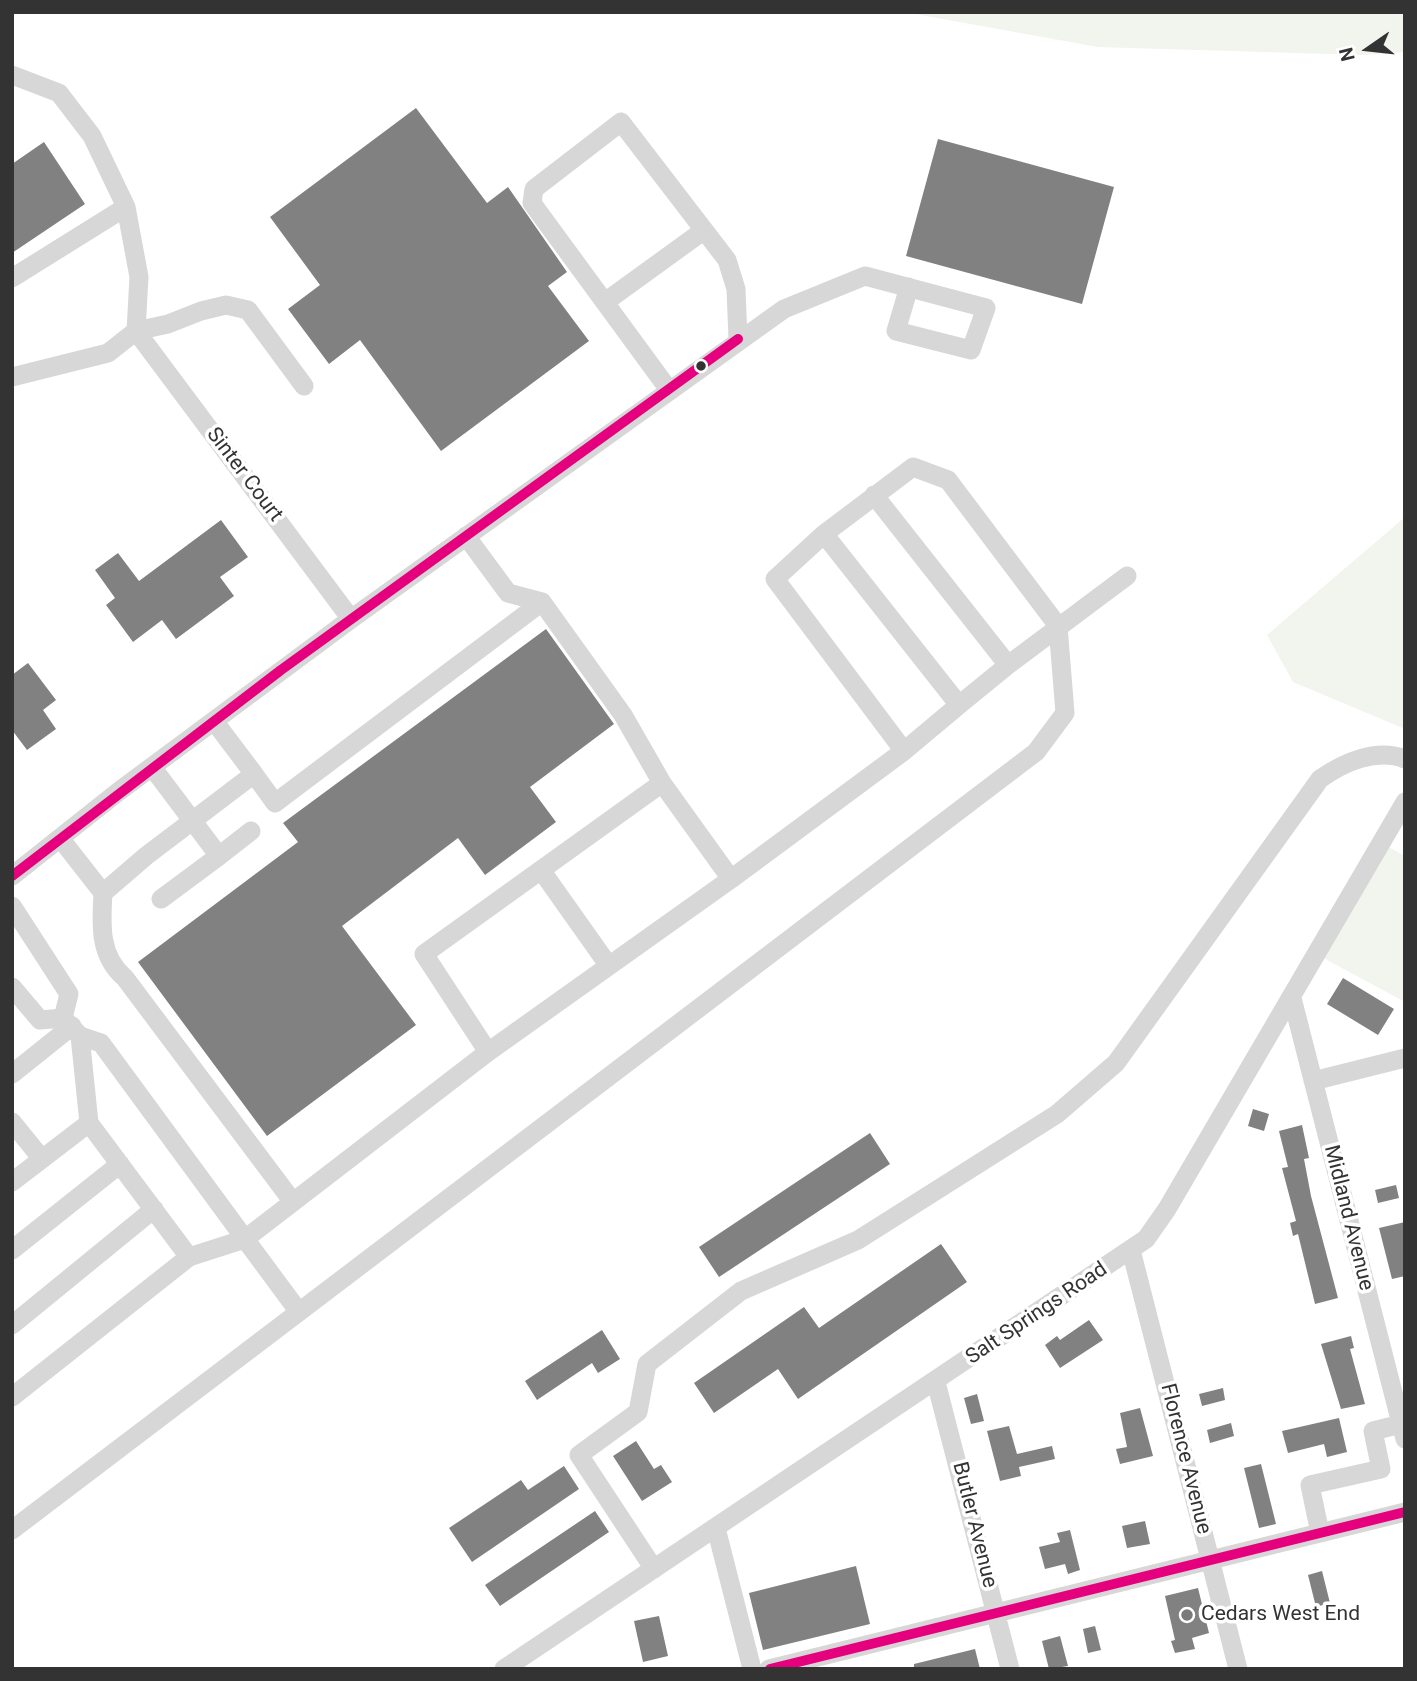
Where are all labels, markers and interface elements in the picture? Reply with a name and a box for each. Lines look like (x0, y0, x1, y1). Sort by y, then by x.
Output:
north arrow (1333, 14, 1403, 84)
text: N (1334, 45, 1360, 63)
unlabelled marker (694, 359, 708, 373)
street label: Sinter Court (200, 423, 288, 527)
street label: Midland Avenue (1318, 1143, 1378, 1293)
street label: Salt Springs Road (961, 1257, 1113, 1371)
street label: Florence Avenue (1154, 1381, 1216, 1537)
street label: Butler Avenue (946, 1459, 1002, 1591)
place label: Cedars West End (1201, 1602, 1360, 1628)
marker: Cedars West End (1179, 1607, 1195, 1623)

